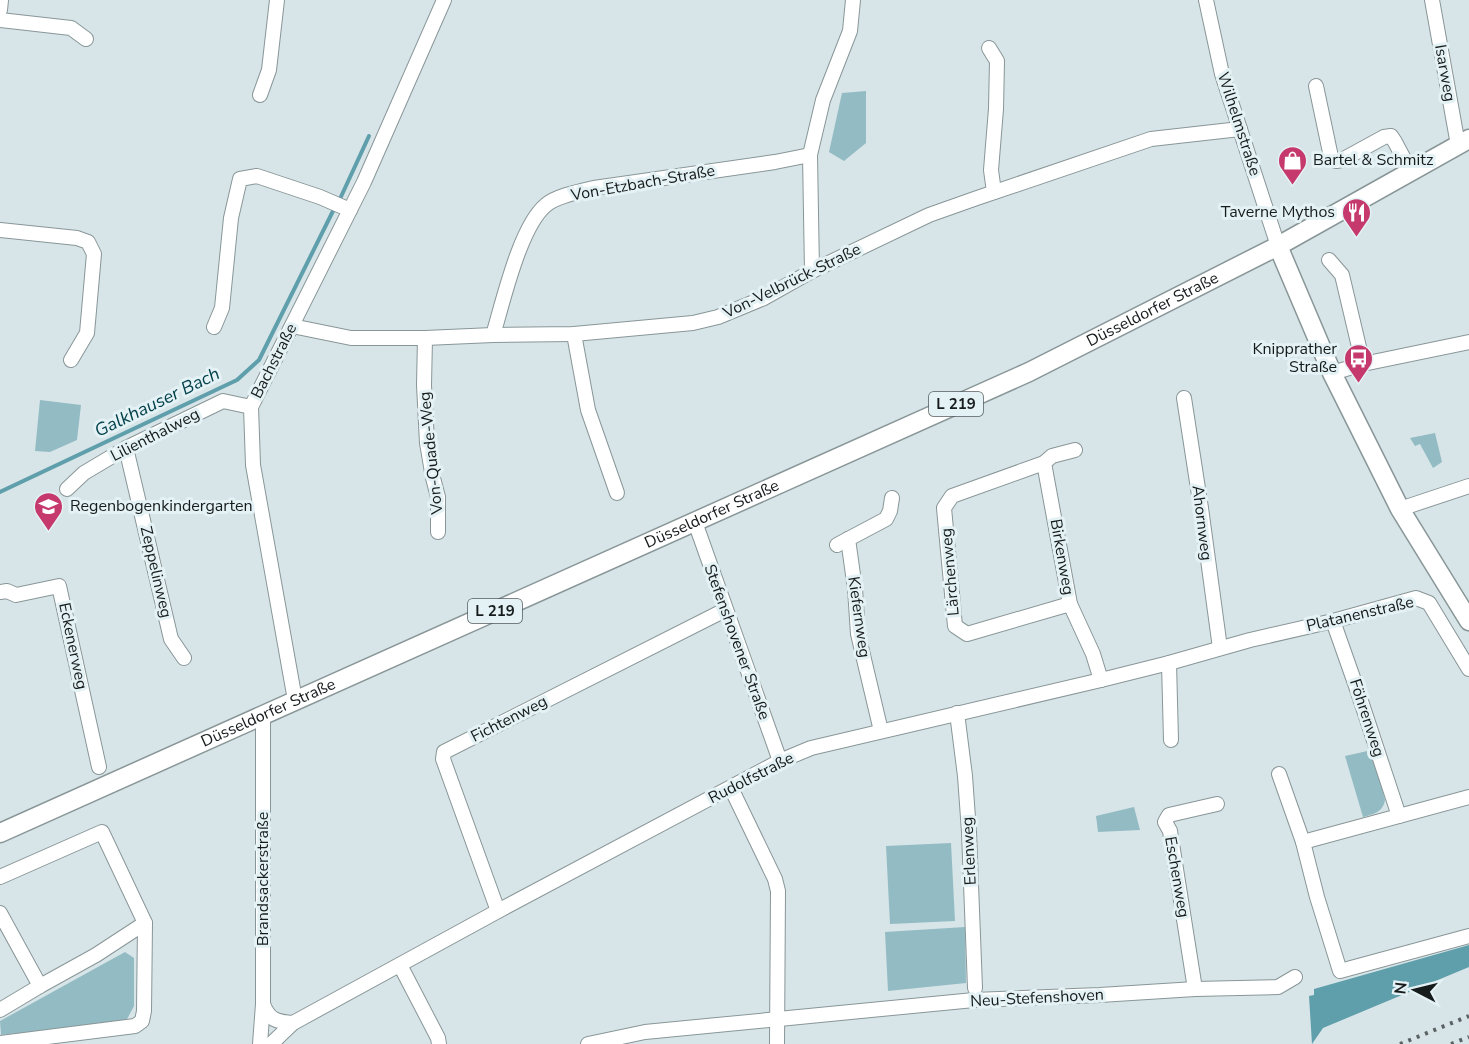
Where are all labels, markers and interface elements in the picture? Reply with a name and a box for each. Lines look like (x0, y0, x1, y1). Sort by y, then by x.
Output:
street label: Isarweg (1429, 43, 1461, 103)
street label: Wilhelmstraße (1212, 69, 1266, 179)
shop icon: Bartel & Schmitz (1276, 144, 1308, 186)
place label: Bartel & Schmitz (1313, 149, 1433, 171)
street label: Von-Etzbach-Straße (568, 160, 717, 207)
restaurant icon: Taverne Mythos (1340, 196, 1372, 238)
place label: Taverne Mythos (1221, 201, 1335, 223)
street label: Von-Velbrück-Straße (719, 238, 865, 324)
street label: Düsseldorfer Straße (1083, 267, 1222, 352)
street label: Bachstraße (246, 320, 302, 402)
place label: Knipprather Straße (1252, 338, 1337, 378)
bus stop icon: Knipprather Straße (1342, 342, 1374, 384)
water label: Galkhauser Bach (90, 361, 224, 443)
street label: Von-Quade-Weg (414, 391, 448, 516)
road number: L 219 (929, 392, 983, 416)
street label: Lilienthalweg (107, 403, 203, 467)
street label: Düsseldorfer Straße (641, 474, 783, 554)
street label: Ahornweg (1186, 484, 1218, 562)
school or university icon: Regenbogenkindergarten (33, 490, 65, 532)
place label: Regenbogenkindergarten (70, 495, 253, 517)
street label: Birkenweg (1044, 517, 1080, 597)
street label: Zeppelinweg (135, 524, 177, 620)
street label: Lärchenweg (935, 527, 965, 617)
street label: Stefenshovener Straße (699, 561, 775, 723)
street label: Kiefernweg (842, 575, 876, 659)
street label: Platanenstraße (1304, 591, 1416, 637)
road number: L 219 (468, 599, 522, 623)
street label: Eckenerweg (53, 601, 93, 691)
street label: Düsseldorfer Straße (198, 673, 339, 753)
street label: Föhrenweg (1344, 676, 1390, 760)
street label: Fichtenweg (467, 690, 551, 748)
street label: Rudolfstraße (704, 747, 798, 809)
street label: Brandsackerstraße (252, 812, 274, 946)
street label: Erlenweg (956, 816, 982, 886)
street label: Eschenweg (1159, 835, 1195, 919)
north arrow (1385, 960, 1445, 1020)
text: N (1389, 981, 1413, 996)
street label: Neu-Stefenshoven (970, 984, 1104, 1012)

